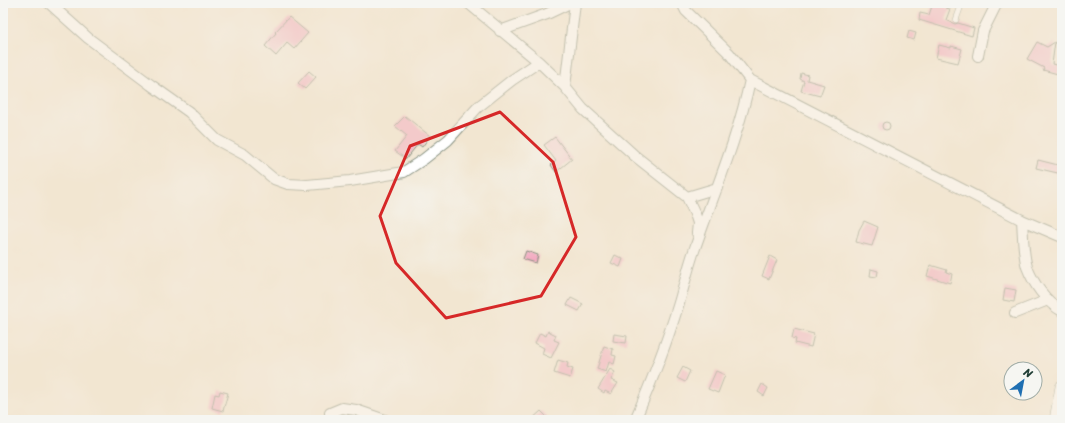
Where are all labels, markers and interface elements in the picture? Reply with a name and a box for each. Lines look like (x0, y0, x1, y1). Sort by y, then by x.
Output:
north arrow (1003, 361, 1043, 401)
text: N (1019, 362, 1037, 383)

